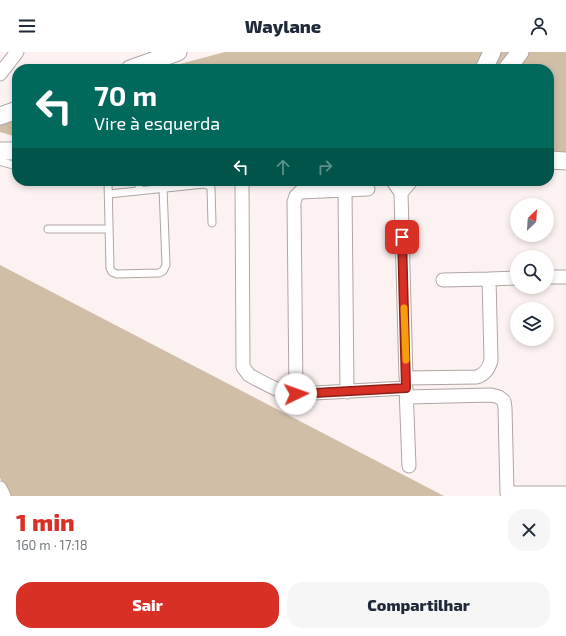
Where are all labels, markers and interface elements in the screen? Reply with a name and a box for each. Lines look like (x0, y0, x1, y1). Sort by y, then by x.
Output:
icon: menu (16, 15, 38, 37)
text: Waylane (245, 15, 321, 37)
icon: person (528, 15, 550, 37)
text: 70 m (94, 78, 157, 112)
icon: left (28, 80, 80, 132)
text: Vire à esquerda (94, 112, 220, 134)
icon: left (230, 156, 252, 178)
icon: ahead (272, 156, 294, 178)
icon: right (314, 156, 336, 178)
north arrow (510, 198, 554, 242)
map controls (510, 198, 554, 346)
pin (385, 220, 419, 254)
icon: arrive (391, 226, 413, 248)
button: search (510, 250, 554, 294)
button: layers (510, 302, 554, 346)
position arrow (275, 373, 317, 415)
text: 1 min (16, 507, 75, 536)
button: close (508, 509, 550, 551)
text: 160 m · 17:18 (16, 537, 88, 553)
button: Sair (16, 582, 279, 628)
button: Compartilhar (287, 582, 550, 628)

